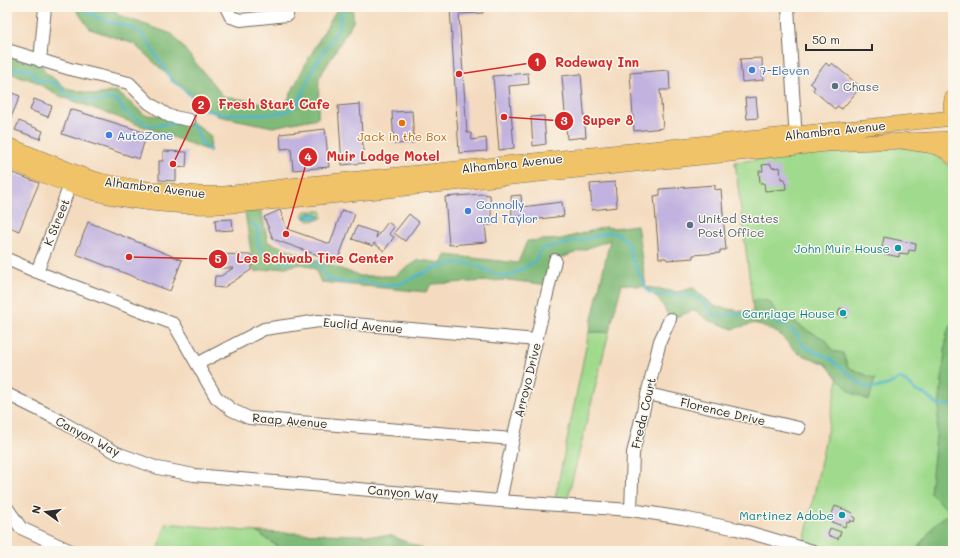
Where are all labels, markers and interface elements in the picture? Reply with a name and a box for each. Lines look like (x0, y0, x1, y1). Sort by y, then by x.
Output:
scale bar (806, 26, 872, 52)
text: 50 m (812, 31, 840, 47)
callout: Rodeway Inn (527, 50, 647, 75)
text: 1 (534, 53, 540, 69)
text: Rodeway Inn (555, 53, 639, 71)
place label: 7-Eleven (760, 62, 809, 78)
marker: 7-Eleven (747, 65, 757, 75)
place label: Chase (843, 78, 879, 94)
marker: Chase (830, 81, 840, 91)
callout: Fresh Start Cafe (191, 92, 338, 117)
text: Fresh Start Cafe (218, 95, 330, 112)
text: 2 (198, 96, 205, 112)
callout: Super 8 (554, 108, 641, 133)
text: Super 8 (582, 111, 634, 128)
text: 3 (560, 112, 568, 128)
street label: Alhambra Avenue (784, 117, 886, 143)
marker: Jack in the Box (397, 118, 407, 128)
place label: AutoZone (117, 127, 174, 143)
place label: Jack in the Box (357, 128, 447, 144)
marker: AutoZone (104, 130, 114, 140)
callout: Muir Lodge Motel (298, 144, 447, 169)
text: Muir Lodge Motel (326, 147, 440, 164)
text: 4 (304, 148, 312, 164)
street label: Alhambra Avenue (461, 150, 563, 176)
street label: Alhambra Avenue (104, 173, 206, 201)
street label: K Street (39, 196, 73, 248)
place label: Connolly and Taylor (476, 196, 538, 226)
marker: Connolly and Taylor (463, 206, 473, 216)
place label: United States Post Office (698, 210, 779, 240)
marker: United States Post Office (685, 220, 695, 230)
place label: John Muir House (794, 240, 890, 256)
marker: John Muir House (893, 243, 903, 253)
callout: Les Schwab Tire Center (208, 246, 401, 271)
text: Les Schwab Tire Center (236, 249, 394, 266)
text: 5 (214, 250, 222, 266)
place label: Carriage House (742, 305, 835, 321)
marker: Carriage House (838, 308, 848, 318)
street label: Euclid Avenue (322, 314, 404, 336)
street label: Arroyo Drive (510, 341, 544, 419)
street label: Freda Court (627, 376, 659, 450)
street label: Florence Drive (679, 393, 767, 429)
street label: Raap Avenue (252, 409, 328, 431)
street label: Canyon Way (53, 412, 123, 460)
street label: Canyon Way (367, 481, 439, 503)
north arrow (26, 492, 66, 532)
text: N (28, 504, 44, 515)
place label: Martinez Adobe (739, 507, 834, 523)
marker: Martinez Adobe (837, 510, 847, 520)

